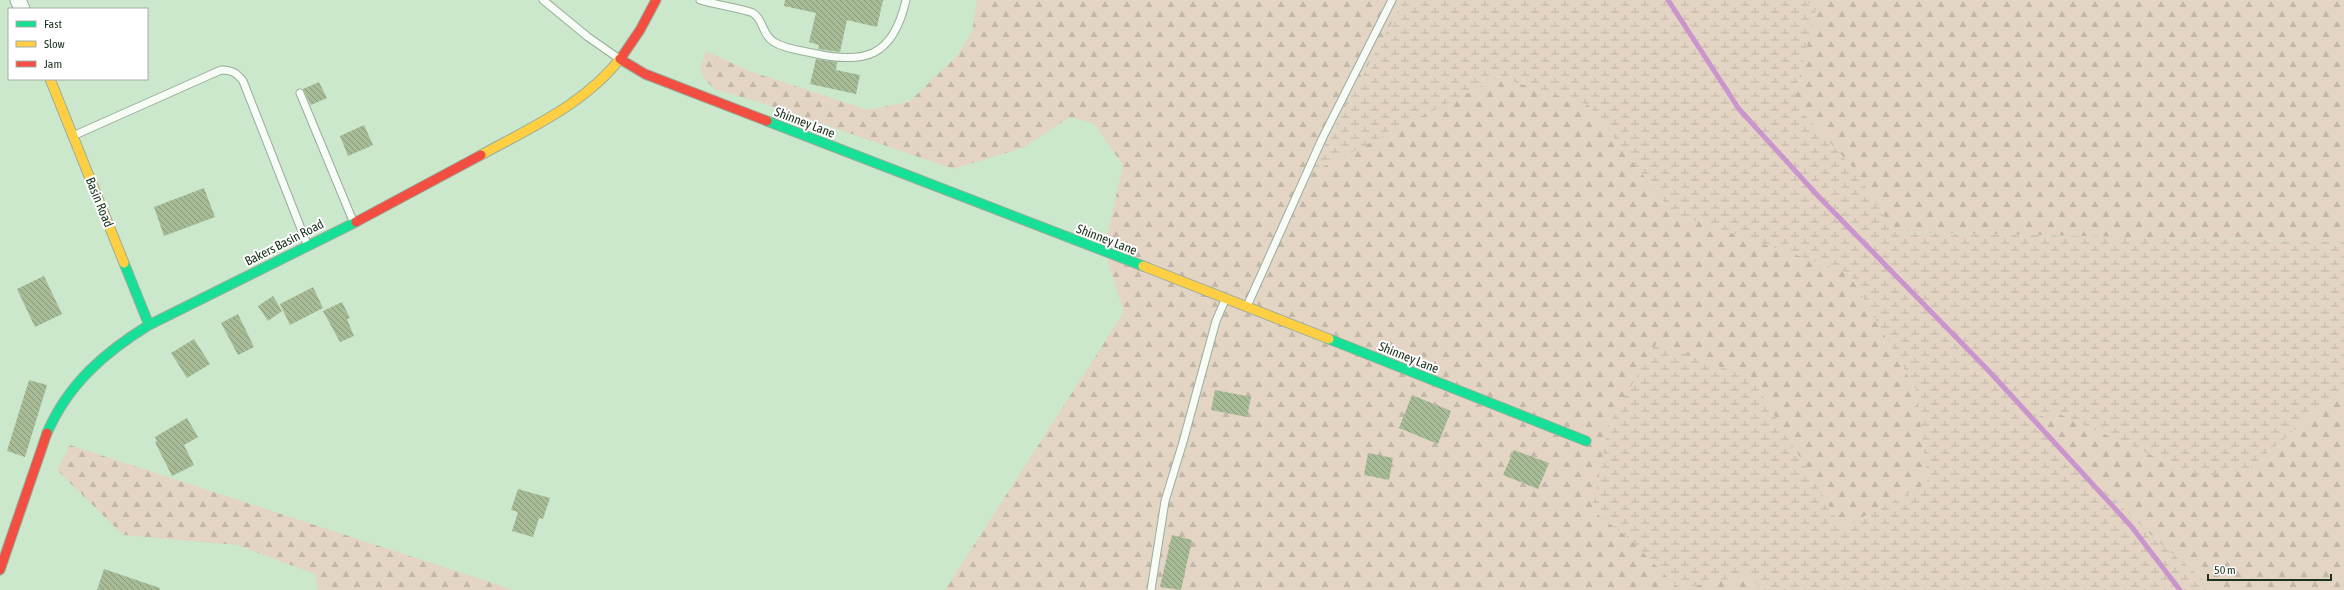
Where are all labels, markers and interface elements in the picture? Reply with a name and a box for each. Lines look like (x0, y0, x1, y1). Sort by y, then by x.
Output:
legend (8, 8, 148, 80)
text: Fast (44, 17, 62, 31)
text: Slow (44, 37, 65, 51)
text: Jam (44, 57, 62, 71)
street label: Shinney Lane (772, 104, 837, 141)
street label: Basin Road (83, 175, 116, 229)
street label: Bakers Basin Road (242, 216, 326, 269)
street label: Shinney Lane (1074, 221, 1139, 258)
street label: Shinney Lane (1377, 339, 1441, 376)
scale bar (2208, 556, 2331, 582)
text: 50 m (2214, 563, 2236, 577)

